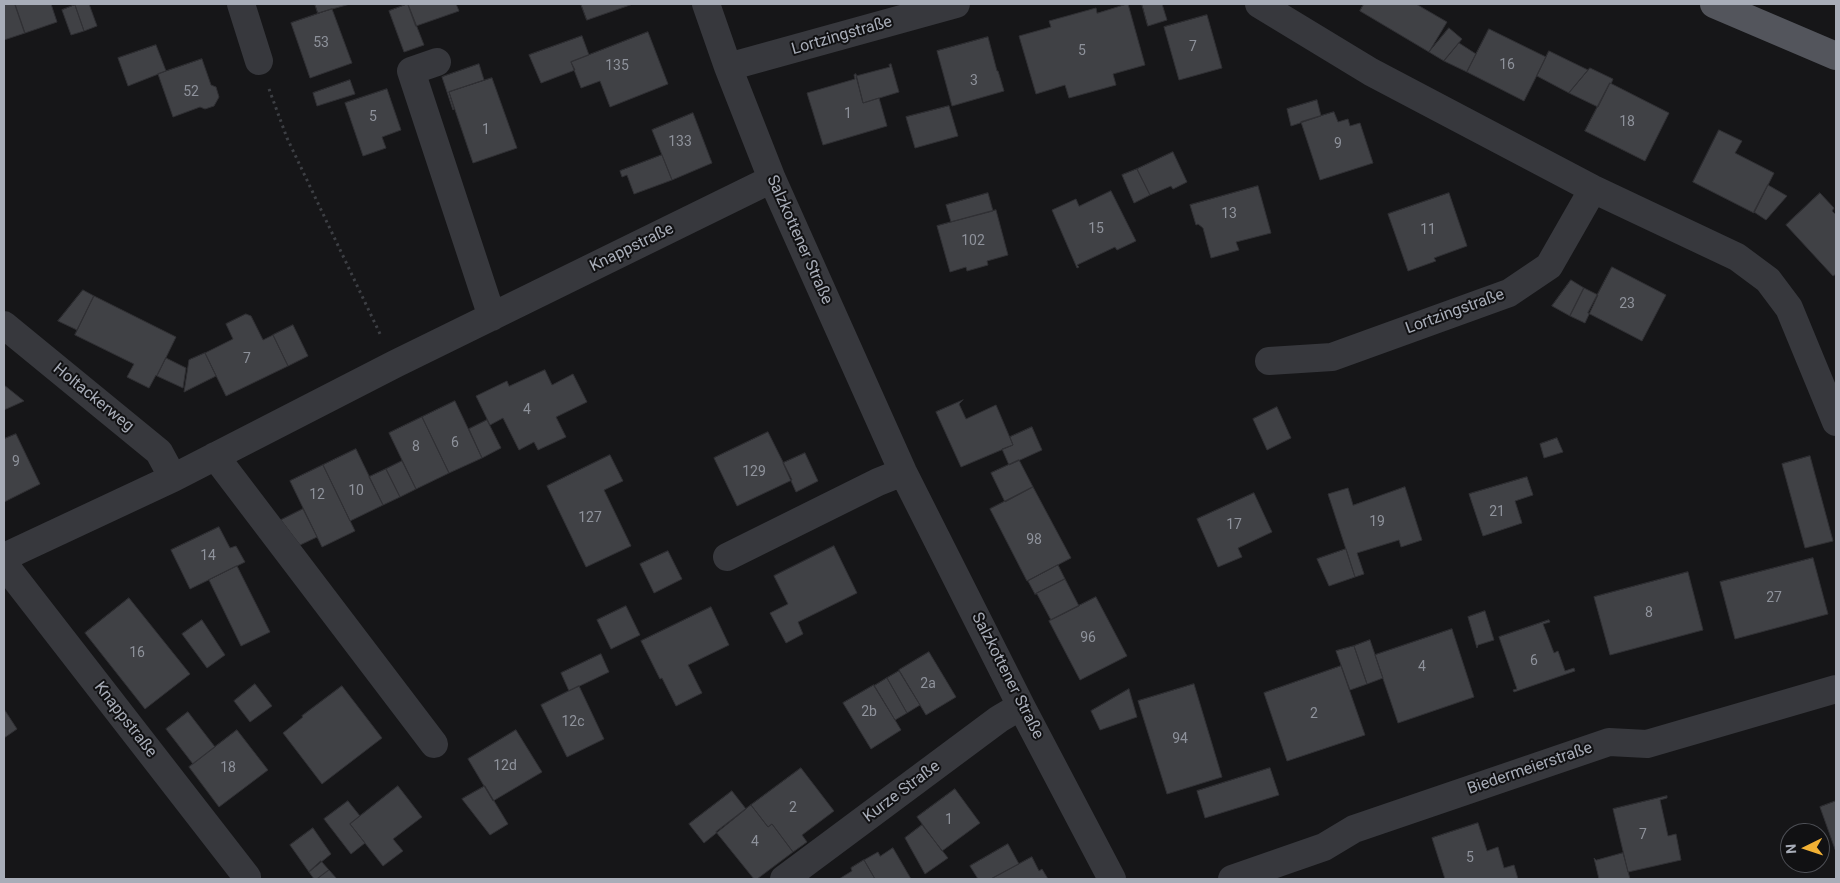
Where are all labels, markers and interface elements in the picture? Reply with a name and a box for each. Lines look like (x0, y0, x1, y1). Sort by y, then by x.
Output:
street label: Lortzingstraße (789, 12, 895, 60)
house number: 53 (313, 35, 329, 51)
house number: 7 (1189, 39, 1197, 55)
house number: 5 (1078, 43, 1086, 59)
house number: 16 (1499, 57, 1515, 73)
house number: 135 (605, 58, 629, 74)
house number: 3 (970, 73, 978, 89)
house number: 52 (183, 84, 199, 100)
house number: 1 (844, 106, 852, 122)
house number: 5 (369, 109, 377, 125)
house number: 18 (1619, 114, 1635, 130)
house number: 1 (482, 122, 490, 138)
house number: 133 (668, 134, 692, 150)
house number: 9 (1334, 136, 1342, 152)
street label: Salzkottener Straße (762, 172, 836, 308)
house number: 13 (1221, 206, 1237, 222)
street label: Knappstraße (587, 219, 677, 277)
house number: 15 (1088, 221, 1104, 237)
house number: 11 (1420, 222, 1436, 238)
house number: 102 (961, 233, 985, 249)
street label: Lortzingstraße (1403, 285, 1507, 339)
house number: 23 (1619, 296, 1635, 312)
house number: 7 (243, 351, 251, 367)
street label: Holtackerweg (49, 360, 137, 436)
house number: 4 (523, 402, 531, 418)
house number: 6 (451, 435, 459, 451)
house number: 8 (412, 439, 420, 455)
house number: 9 (12, 454, 20, 470)
house number: 129 (742, 464, 766, 480)
house number: 10 (348, 483, 364, 499)
house number: 12 (309, 487, 325, 503)
house number: 21 (1489, 504, 1505, 520)
house number: 127 (578, 510, 602, 526)
house number: 19 (1369, 514, 1385, 530)
house number: 17 (1226, 517, 1242, 533)
house number: 98 (1026, 532, 1042, 548)
house number: 14 (200, 548, 216, 564)
house number: 27 (1766, 590, 1782, 606)
house number: 8 (1645, 605, 1653, 621)
street label: Salzkottener Straße (967, 610, 1047, 742)
house number: 96 (1080, 630, 1096, 646)
house number: 16 (129, 645, 145, 661)
house number: 6 (1530, 653, 1538, 669)
house number: 4 (1418, 659, 1426, 675)
house number: 2a (920, 676, 936, 692)
street label: Knappstraße (90, 678, 160, 762)
house number: 2b (861, 704, 877, 720)
house number: 2 (1310, 706, 1318, 722)
house number: 12c (561, 714, 585, 730)
house number: 94 (1172, 731, 1188, 747)
street label: Biedermeierstraße (1465, 739, 1595, 799)
street label: Kurze Straße (860, 757, 944, 827)
house number: 12d (493, 758, 517, 774)
house number: 18 (220, 760, 236, 776)
house number: 2 (789, 800, 797, 816)
house number: 1 (945, 812, 953, 828)
north arrow (1780, 823, 1830, 873)
house number: 7 (1639, 827, 1647, 843)
house number: 4 (751, 834, 759, 850)
text: N (1783, 843, 1799, 854)
house number: 5 (1466, 850, 1474, 866)

